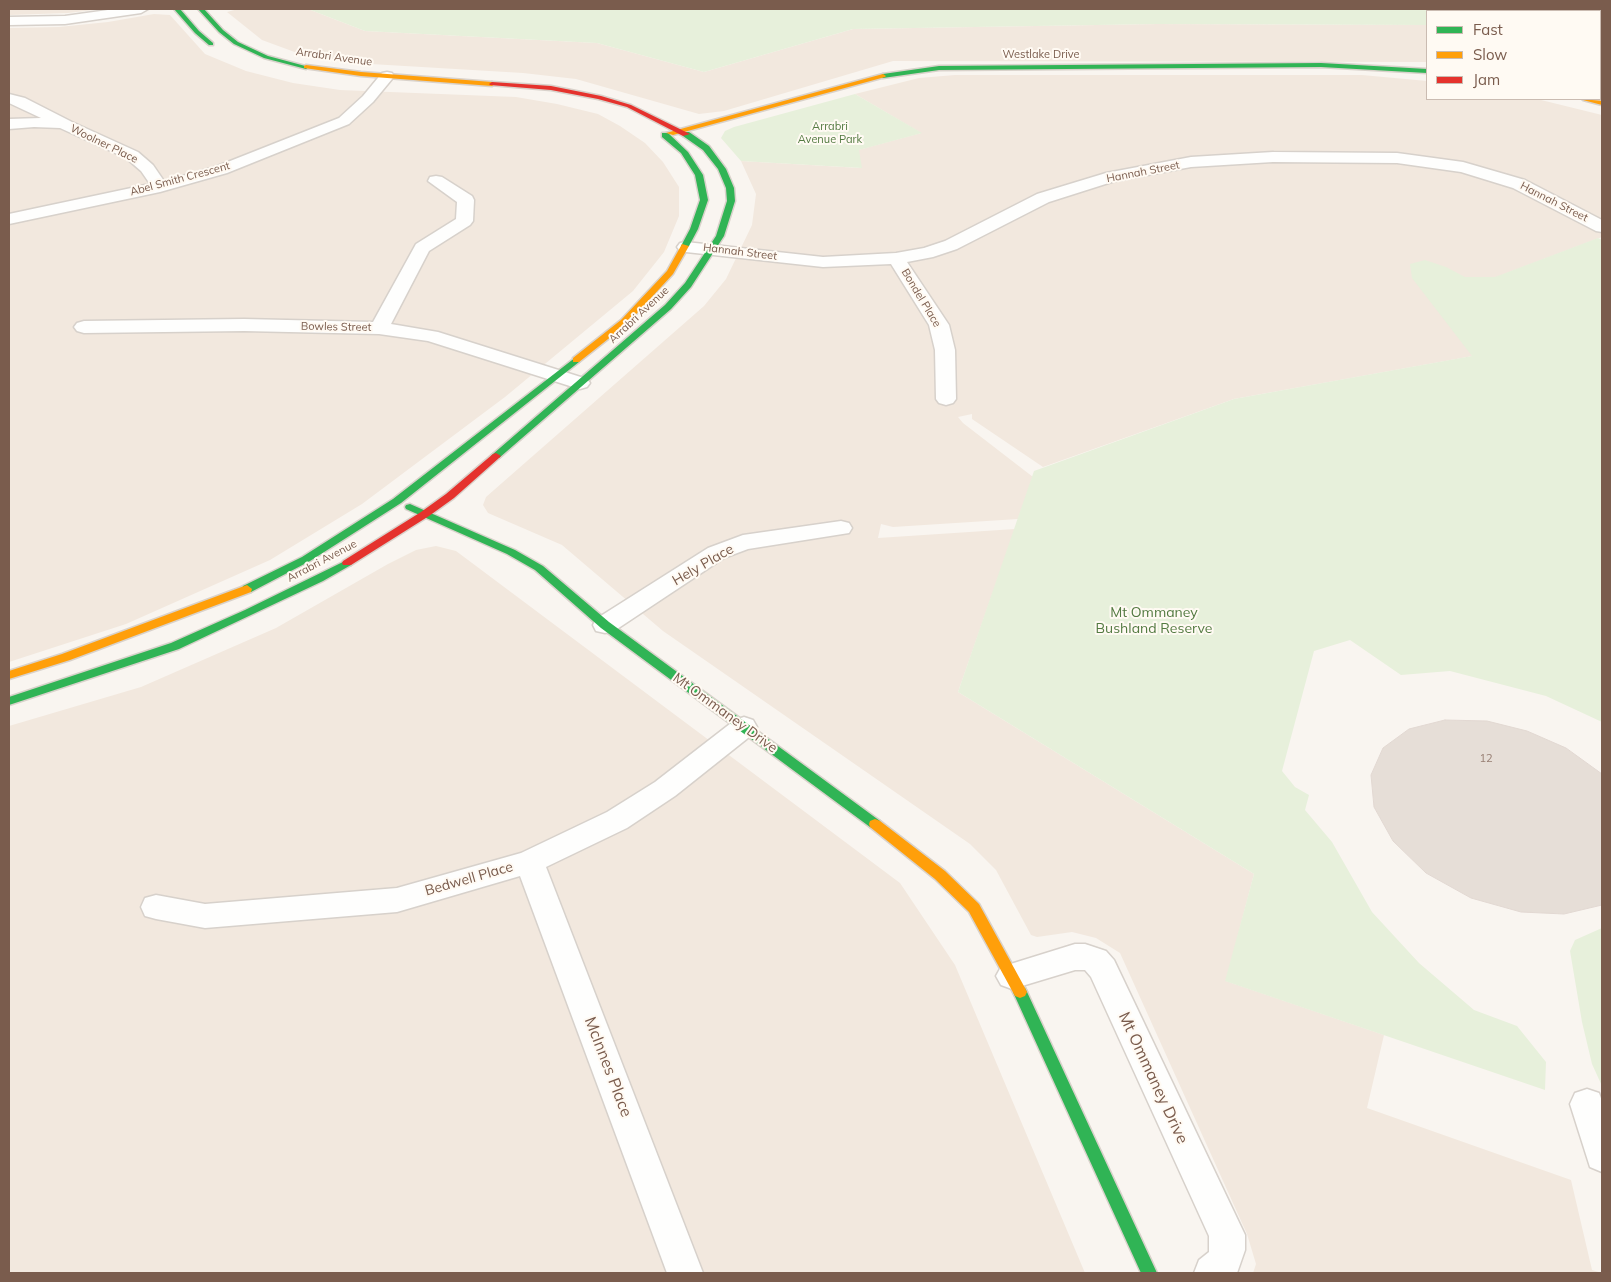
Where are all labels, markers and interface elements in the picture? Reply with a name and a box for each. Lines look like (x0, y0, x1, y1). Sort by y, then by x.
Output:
legend (1426, 10, 1601, 100)
text: Fast (1473, 20, 1503, 39)
street label: Arrabri Avenue (295, 45, 373, 69)
text: Slow (1473, 45, 1507, 64)
street label: Westlake Drive (1003, 48, 1079, 62)
text: Jam (1473, 70, 1500, 89)
park label: Arrabri Avenue Park (798, 120, 862, 146)
street label: Woolner Place (68, 122, 140, 166)
street label: Hannah Street (1105, 158, 1181, 186)
street label: Abel Smith Crescent (129, 159, 231, 199)
street label: Hannah Street (1518, 179, 1590, 225)
street label: Hannah Street (702, 241, 778, 263)
street label: Bondel Place (898, 266, 944, 330)
street label: Arrabri Avenue (606, 284, 672, 346)
street label: Bowles Street (301, 320, 371, 334)
street label: Arrabri Avenue (285, 537, 359, 585)
street label: Hely Place (669, 541, 737, 589)
park label: Mt Ommaney Bushland Reserve (1096, 605, 1212, 638)
street label: Mt Ommaney Drive (670, 669, 780, 757)
house number: 12 (1479, 752, 1493, 766)
street label: Bedwell Place (423, 858, 515, 900)
street label: Mt Ommaney Drive (1114, 1009, 1192, 1147)
street label: McInnes Place (580, 1014, 636, 1120)

